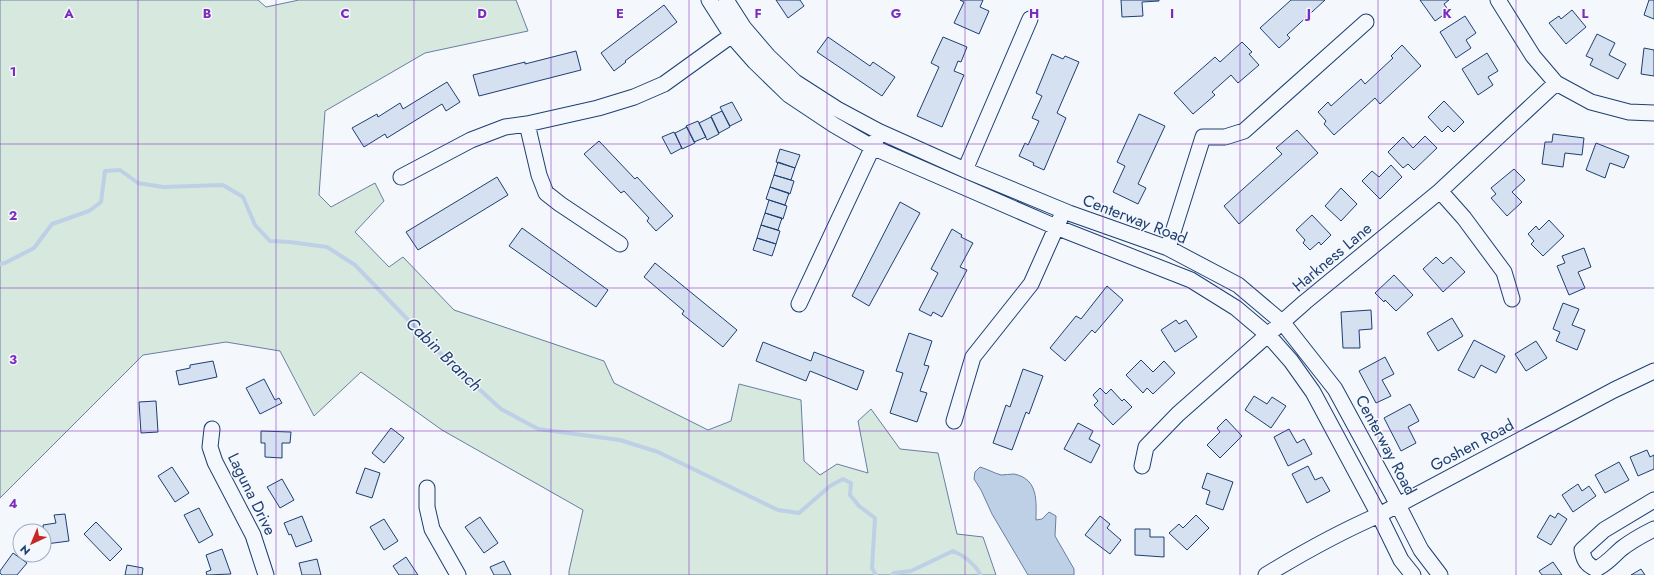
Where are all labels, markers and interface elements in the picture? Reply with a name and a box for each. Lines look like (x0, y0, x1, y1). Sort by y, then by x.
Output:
text: A (63, 4, 74, 23)
text: B (203, 4, 212, 23)
text: C (340, 4, 350, 23)
text: D (477, 4, 487, 23)
text: E (616, 4, 624, 23)
text: F (754, 4, 762, 23)
text: G (891, 4, 902, 23)
text: H (1029, 4, 1039, 23)
text: I (1170, 4, 1174, 23)
text: J (1304, 4, 1311, 23)
text: K (1442, 4, 1452, 23)
text: L (1582, 4, 1589, 23)
text: 1 (10, 62, 16, 81)
street label: Centerway Road (1079, 188, 1191, 250)
text: 2 (9, 206, 17, 225)
street label: Harkness Lane (1287, 217, 1377, 297)
water label: Cabin Branch (401, 311, 487, 397)
text: 3 (9, 350, 17, 369)
street label: Centerway Road (1350, 391, 1422, 499)
street label: Goshen Road (1426, 413, 1518, 477)
street label: Laguna Drive (222, 449, 282, 539)
text: 4 (8, 494, 18, 513)
north arrow (12, 523, 52, 563)
text: N (16, 541, 34, 559)

